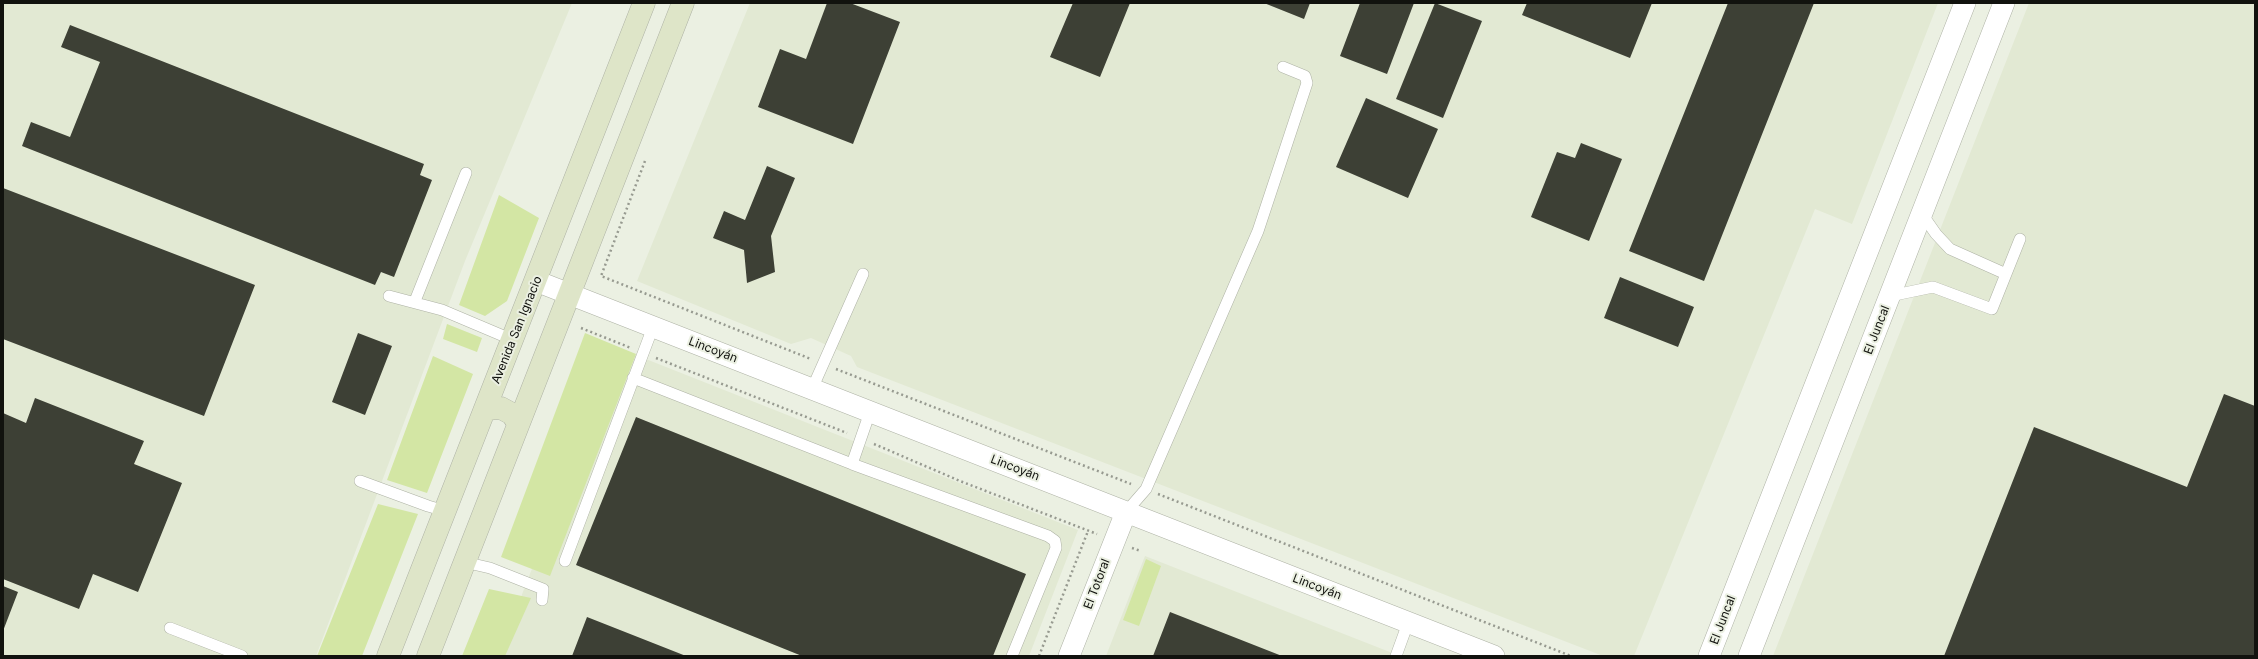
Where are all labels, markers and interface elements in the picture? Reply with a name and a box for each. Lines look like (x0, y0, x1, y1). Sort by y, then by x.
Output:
street label: Avenida San Ignacio (489, 274, 545, 386)
street label: El Juncal (1861, 304, 1893, 356)
street label: Lincoyán (687, 334, 739, 366)
street label: Lincoyán (989, 452, 1041, 484)
street label: El Totoral (1081, 557, 1113, 611)
street label: Lincoyán (1291, 571, 1343, 603)
street label: El Juncal (1707, 594, 1739, 646)

